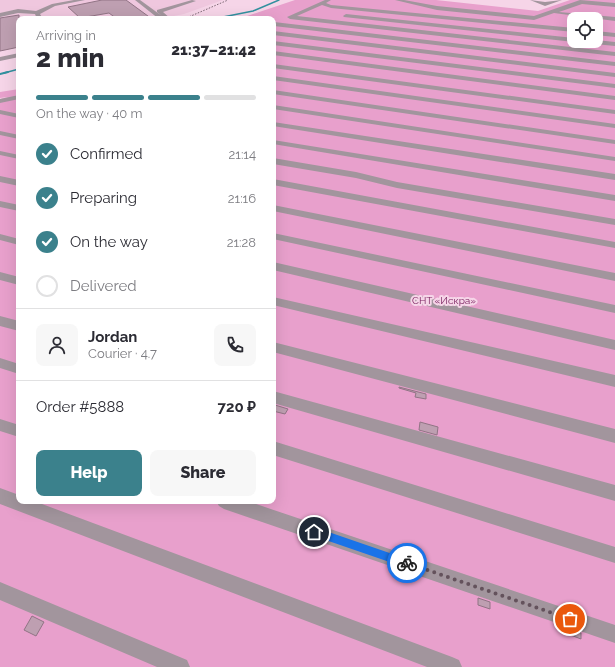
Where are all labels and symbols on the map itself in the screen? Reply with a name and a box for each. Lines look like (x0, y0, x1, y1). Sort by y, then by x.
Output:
park label: СНТ «Искра» (412, 295, 476, 306)
pin (297, 515, 331, 549)
courier (387, 543, 427, 583)
pin (553, 602, 587, 636)

